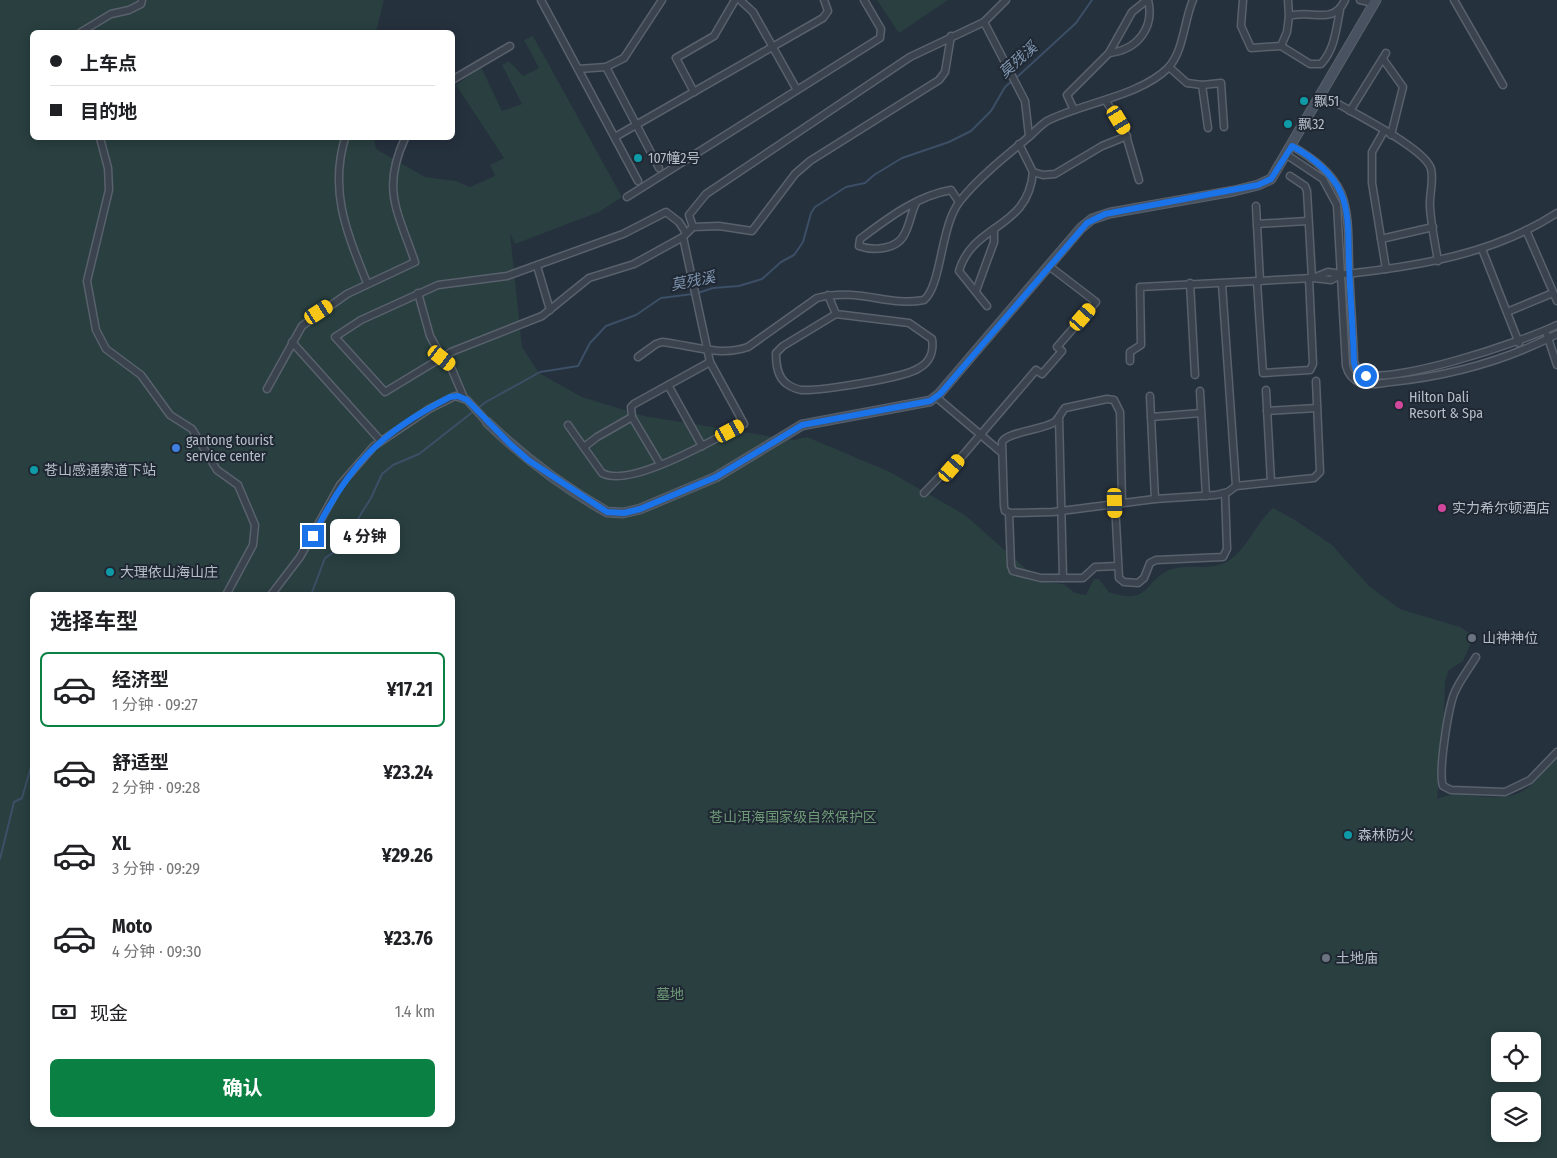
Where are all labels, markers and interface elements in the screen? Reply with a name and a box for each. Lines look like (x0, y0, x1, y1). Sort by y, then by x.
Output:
water label: 莫残溪 (995, 37, 1042, 82)
text: 上车点 (80, 52, 137, 75)
place label: 飘51 (1314, 93, 1339, 110)
marker: 飘51 (1298, 95, 1310, 107)
text: 目的地 (80, 100, 137, 123)
car (1104, 103, 1133, 137)
place label: 飘32 (1298, 116, 1324, 133)
marker: 飘32 (1282, 118, 1294, 130)
place label: 107幢2号 (648, 150, 700, 167)
marker: 107幢2号 (632, 152, 644, 164)
water label: 莫残溪 (669, 267, 719, 294)
car (302, 298, 335, 326)
car (1067, 301, 1098, 333)
car (425, 343, 458, 373)
route start (1355, 365, 1377, 387)
place label: Hilton Dali Resort & Spa (1409, 389, 1483, 422)
marker: Hilton Dali Resort & Spa (1393, 399, 1405, 411)
car (713, 417, 746, 445)
place label: gantong tourist service center (186, 432, 274, 465)
marker: gantong tourist service center (170, 442, 182, 454)
car (936, 452, 967, 484)
place label: 苍山感通索道下站 (44, 462, 156, 479)
marker: 苍山感通索道下站 (28, 464, 40, 476)
car (1106, 488, 1123, 518)
place label: 实力希尔顿酒店 (1452, 500, 1550, 517)
marker: 实力希尔顿酒店 (1436, 502, 1448, 514)
callout: 4 分钟 (330, 518, 400, 554)
route end (302, 525, 324, 547)
text: 4 分钟 (343, 527, 387, 546)
place label: 大理依山海山庄 (120, 564, 218, 581)
marker: 大理依山海山庄 (104, 566, 116, 578)
text: 选择车型 (50, 608, 138, 635)
place label: 山神神位 (1482, 630, 1538, 647)
marker: 山神神位 (1466, 632, 1478, 644)
icon: car (52, 667, 97, 712)
text: 经济型 (112, 668, 169, 691)
text: ¥17.21 (387, 678, 433, 701)
text: 1 分钟 · 09:27 (112, 695, 198, 714)
icon: car (52, 750, 97, 795)
text: 舒适型 (112, 751, 169, 774)
text: ¥23.24 (383, 761, 433, 784)
text: 2 分钟 · 09:28 (112, 778, 200, 797)
park label: 苍山洱海国家级自然保护区 (709, 809, 877, 826)
place label: 森林防火 (1358, 827, 1414, 844)
marker: 森林防火 (1342, 829, 1354, 841)
text: XL (112, 832, 131, 855)
icon: car (52, 833, 97, 878)
text: ¥29.26 (382, 844, 433, 867)
text: 3 分钟 · 09:29 (112, 859, 200, 878)
text: Moto (112, 915, 152, 938)
icon: car (52, 916, 97, 961)
text: ¥23.76 (384, 927, 433, 950)
text: 4 分钟 · 09:30 (112, 942, 202, 961)
place label: 土地庙 (1336, 950, 1378, 967)
marker: 土地庙 (1320, 952, 1332, 964)
park label: 墓地 (656, 986, 684, 1003)
icon: cash (50, 998, 78, 1026)
text: 现金 (90, 1002, 128, 1025)
text: 1.4 km (395, 1002, 435, 1021)
map controls (1491, 1032, 1541, 1142)
button: locate (1491, 1032, 1541, 1082)
button: 确认 (50, 1059, 435, 1117)
button: layers (1491, 1092, 1541, 1142)

